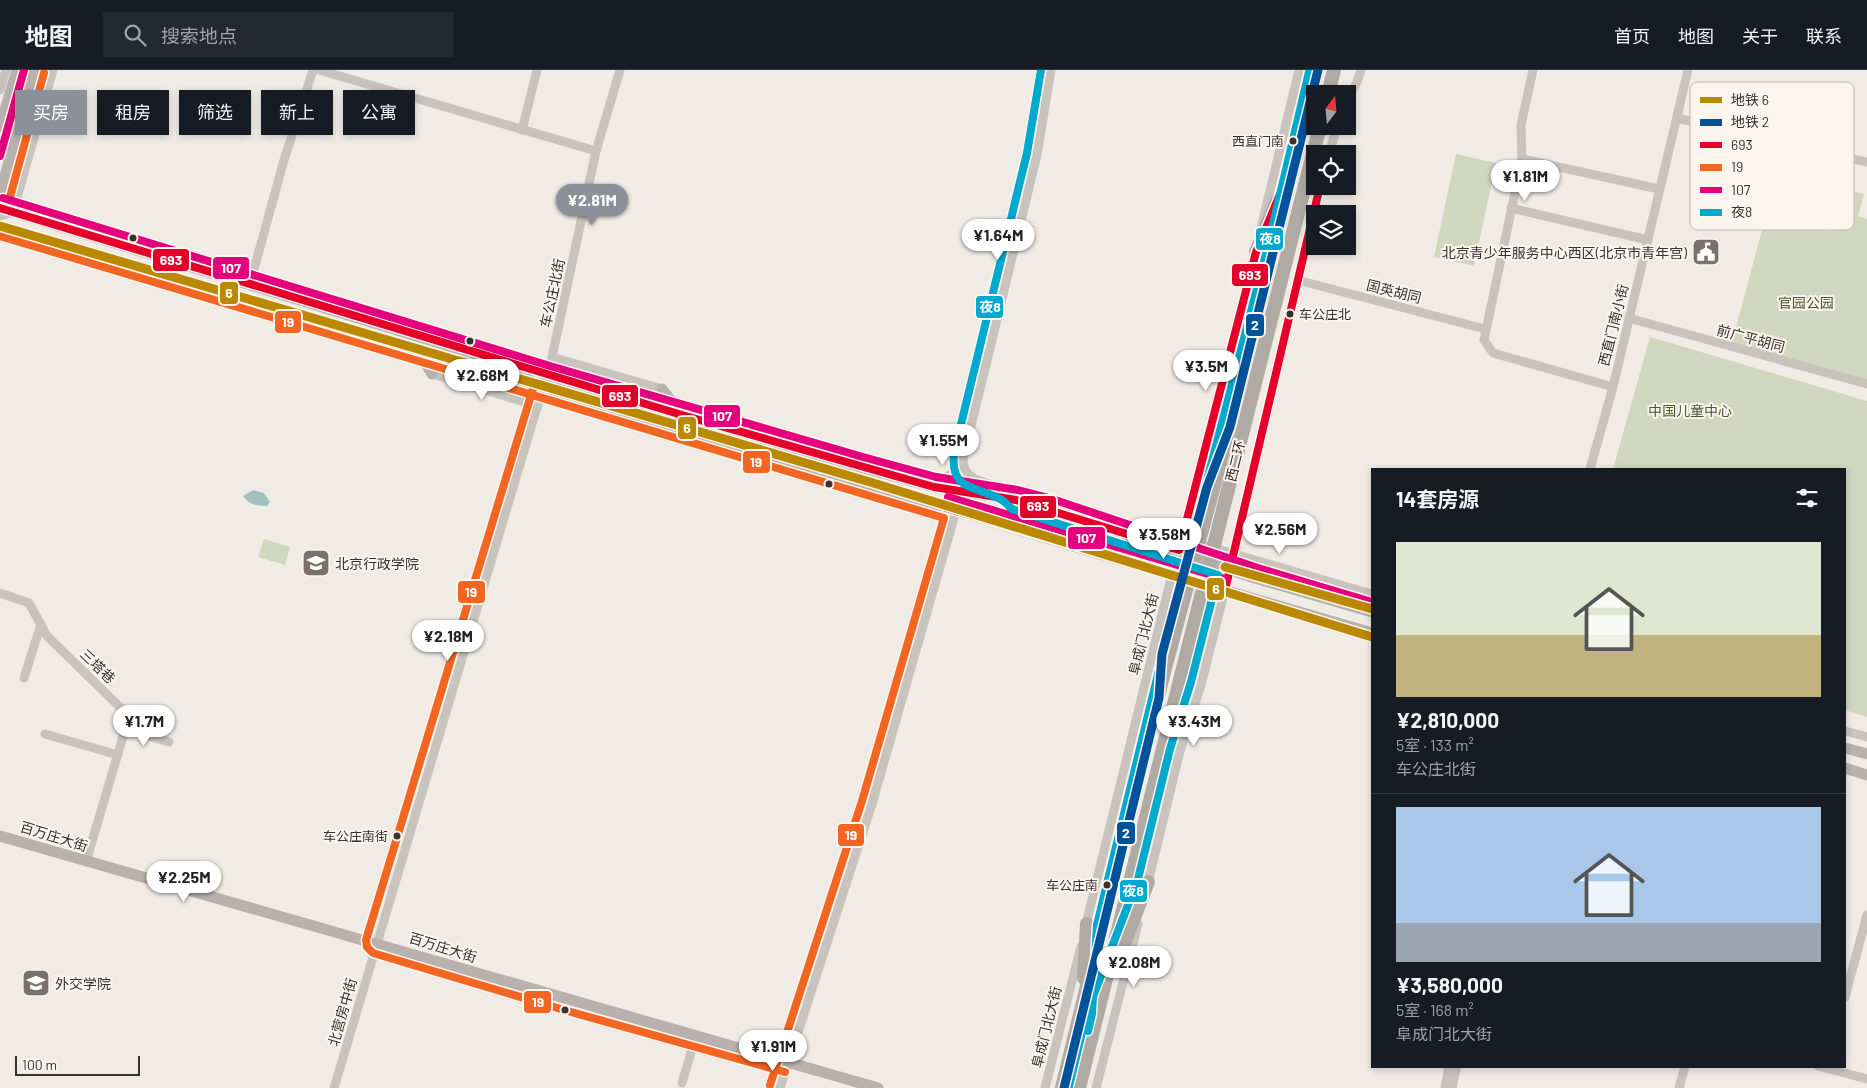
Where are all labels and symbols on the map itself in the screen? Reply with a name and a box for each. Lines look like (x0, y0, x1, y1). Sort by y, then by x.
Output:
legend (1690, 82, 1854, 230)
north arrow (1306, 85, 1356, 135)
text: 地铁 6 (1731, 91, 1769, 108)
text: 地铁 2 (1731, 113, 1769, 130)
place label: 西直门南 (1232, 133, 1284, 149)
marker: 西直门南 (1288, 136, 1298, 146)
text: 693 (1731, 136, 1753, 153)
text: 19 (1731, 158, 1743, 175)
pin: ¥1.81M (1484, 160, 1566, 202)
text: 107 (1731, 181, 1751, 198)
pin: ¥2.81M (551, 184, 633, 226)
text: 夜8 (1731, 203, 1752, 220)
pin: ¥1.64M (957, 218, 1039, 261)
line badge: 夜8 (1255, 227, 1284, 251)
text: 夜8 (1259, 230, 1281, 247)
unlabelled marker (128, 233, 138, 243)
public building icon: 北京青少年服务中心西区(北京市青年宫) (1691, 237, 1721, 267)
place label: 北京青少年服务中心西区(北京市青年宫) (1442, 244, 1687, 261)
line badge: 693 (152, 248, 190, 272)
text: 693 (160, 251, 182, 268)
line badge: 107 (212, 256, 250, 280)
street label: 车公庄北街 (536, 257, 568, 329)
text: 107 (221, 259, 241, 276)
line badge: 693 (1231, 263, 1269, 287)
text: 693 (1239, 266, 1261, 283)
street label: 国英胡同 (1365, 276, 1423, 306)
line badge: 6 (219, 281, 239, 305)
street label: 西直门南小街 (1595, 282, 1631, 368)
text: 6 (225, 284, 233, 301)
park label: 官园公园 (1778, 294, 1834, 311)
line badge: 夜8 (975, 295, 1004, 319)
text: 夜8 (979, 298, 1001, 315)
place label: 车公庄北 (1299, 306, 1351, 322)
marker: 车公庄北 (1285, 309, 1295, 319)
line badge: 19 (274, 310, 302, 334)
text: 19 (282, 313, 294, 330)
line badge: 2 (1245, 313, 1265, 337)
text: 2 (1251, 316, 1259, 333)
street label: 前广平胡同 (1715, 321, 1787, 355)
unlabelled marker (465, 336, 475, 346)
pin: ¥3.5M (1171, 350, 1241, 392)
pin: ¥2.68M (441, 358, 523, 401)
line badge: 693 (601, 384, 639, 408)
text: 693 (609, 387, 631, 404)
park label: 中国儿童中心 (1648, 402, 1732, 419)
line badge: 107 (703, 404, 741, 428)
text: 107 (712, 407, 732, 424)
line badge: 6 (677, 416, 697, 440)
text: 6 (683, 419, 691, 436)
pin: ¥1.55M (902, 424, 984, 466)
street label: 西二环 (1222, 439, 1248, 483)
line badge: 19 (742, 450, 771, 474)
text: 19 (750, 453, 762, 470)
unlabelled marker (824, 479, 834, 489)
line badge: 693 (1019, 495, 1057, 519)
text: 693 (1027, 497, 1049, 514)
pin: ¥2.56M (1239, 512, 1321, 555)
pin: ¥3.58M (1123, 518, 1205, 560)
line badge: 107 (1067, 526, 1106, 550)
text: 107 (1076, 529, 1096, 546)
school or university icon: 北京行政学院 (301, 548, 331, 578)
place label: 北京行政学院 (335, 555, 419, 572)
line badge: 6 (1206, 577, 1225, 601)
line badge: 19 (457, 580, 486, 604)
text: 6 (1212, 580, 1220, 597)
text: 19 (465, 583, 477, 600)
street label: 阜成门北大街 (1125, 591, 1161, 677)
pin: ¥2.18M (407, 620, 489, 662)
street label: 三塔巷 (77, 645, 119, 687)
pin: ¥1.7M (109, 704, 179, 747)
pin: ¥3.43M (1153, 704, 1235, 747)
street label: 百万庄大街 (18, 818, 90, 854)
line badge: 2 (1116, 821, 1136, 845)
line badge: 19 (837, 823, 865, 847)
text: 2 (1122, 824, 1130, 841)
text: 19 (845, 826, 857, 843)
place label: 车公庄南街 (323, 828, 388, 844)
marker: 车公庄南街 (392, 831, 402, 841)
pin: ¥2.25M (143, 860, 225, 903)
place label: 车公庄南 (1046, 877, 1098, 893)
line badge: 夜8 (1119, 879, 1148, 903)
marker: 车公庄南 (1102, 880, 1112, 890)
text: 夜8 (1122, 882, 1144, 899)
street label: 百万庄大街 (407, 929, 479, 965)
pin: ¥2.08M (1093, 946, 1175, 988)
school or university icon: 外交学院 (21, 968, 51, 998)
place label: 外交学院 (55, 975, 111, 992)
street label: 北营房中街 (324, 976, 360, 1048)
street label: 阜成门北大街 (1028, 984, 1064, 1070)
line badge: 19 (523, 990, 552, 1014)
text: 19 (532, 993, 544, 1010)
unlabelled marker (560, 1005, 570, 1015)
pin: ¥1.91M (732, 1030, 814, 1072)
scale bar (15, 1053, 140, 1076)

